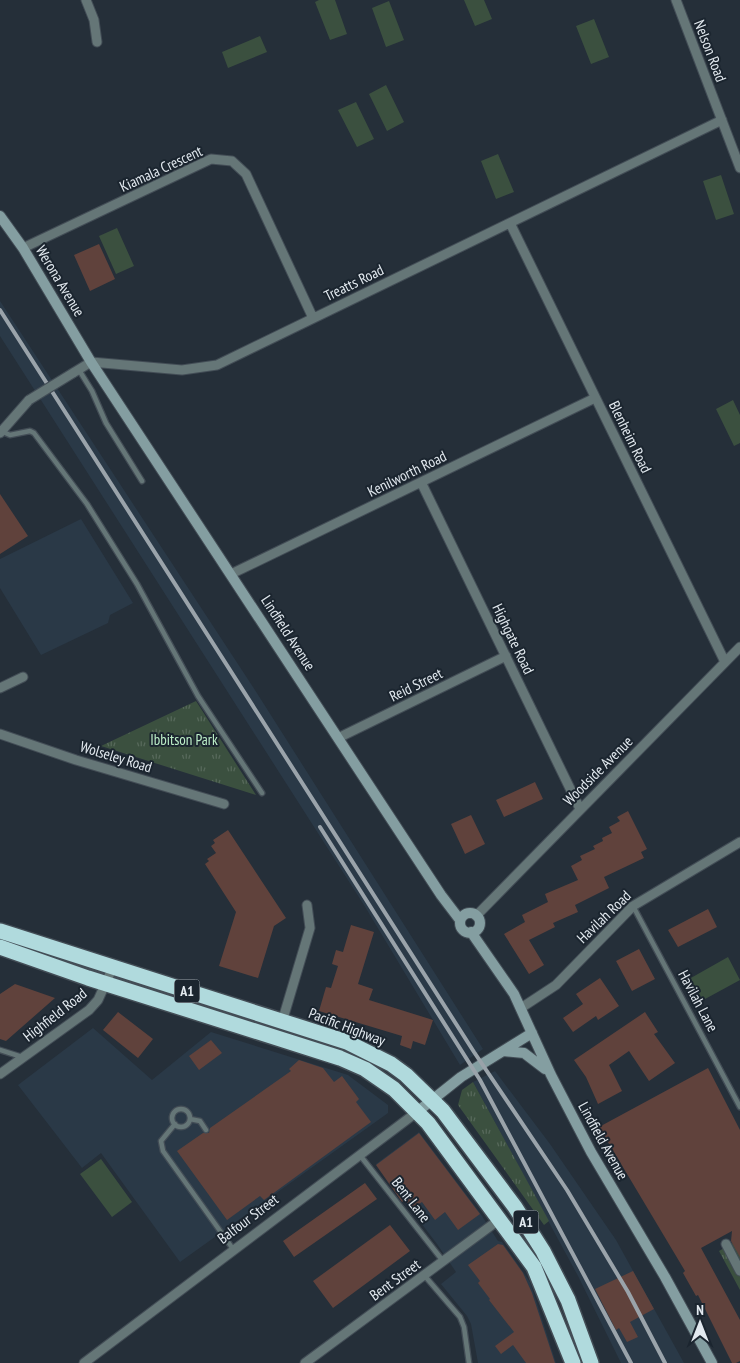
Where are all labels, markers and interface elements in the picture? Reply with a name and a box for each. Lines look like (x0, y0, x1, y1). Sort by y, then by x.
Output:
street label: Nelson Road (690, 17, 731, 84)
street label: Kiamala Crescent (116, 141, 205, 196)
street label: Werona Avenue (32, 242, 89, 320)
street label: Treatts Road (321, 260, 387, 305)
street label: Blenheim Road (605, 398, 656, 476)
street label: Kenilworth Road (364, 446, 449, 501)
street label: Lindfield Avenue (257, 591, 320, 674)
street label: Highgate Road (488, 601, 539, 677)
street label: Reid Street (386, 664, 445, 706)
park label: Ibbitson Park (150, 730, 218, 749)
street label: Woodside Avenue (559, 732, 636, 809)
street label: Wolseley Road (78, 737, 154, 776)
street label: Havilah Road (573, 886, 635, 947)
street label: Havilah Lane (674, 967, 723, 1035)
road number: A1 (174, 979, 200, 1002)
street label: Highfield Road (19, 984, 90, 1045)
street label: Pacific Highway (306, 1003, 389, 1050)
street label: Lindfield Avenue (574, 1099, 633, 1183)
street label: Bent Lane (388, 1173, 435, 1226)
street label: Balfour Street (213, 1189, 282, 1248)
road number: A1 (514, 1210, 538, 1234)
street label: Bent Street (366, 1255, 424, 1304)
north arrow (675, 1298, 725, 1348)
text: N (696, 1301, 704, 1319)

